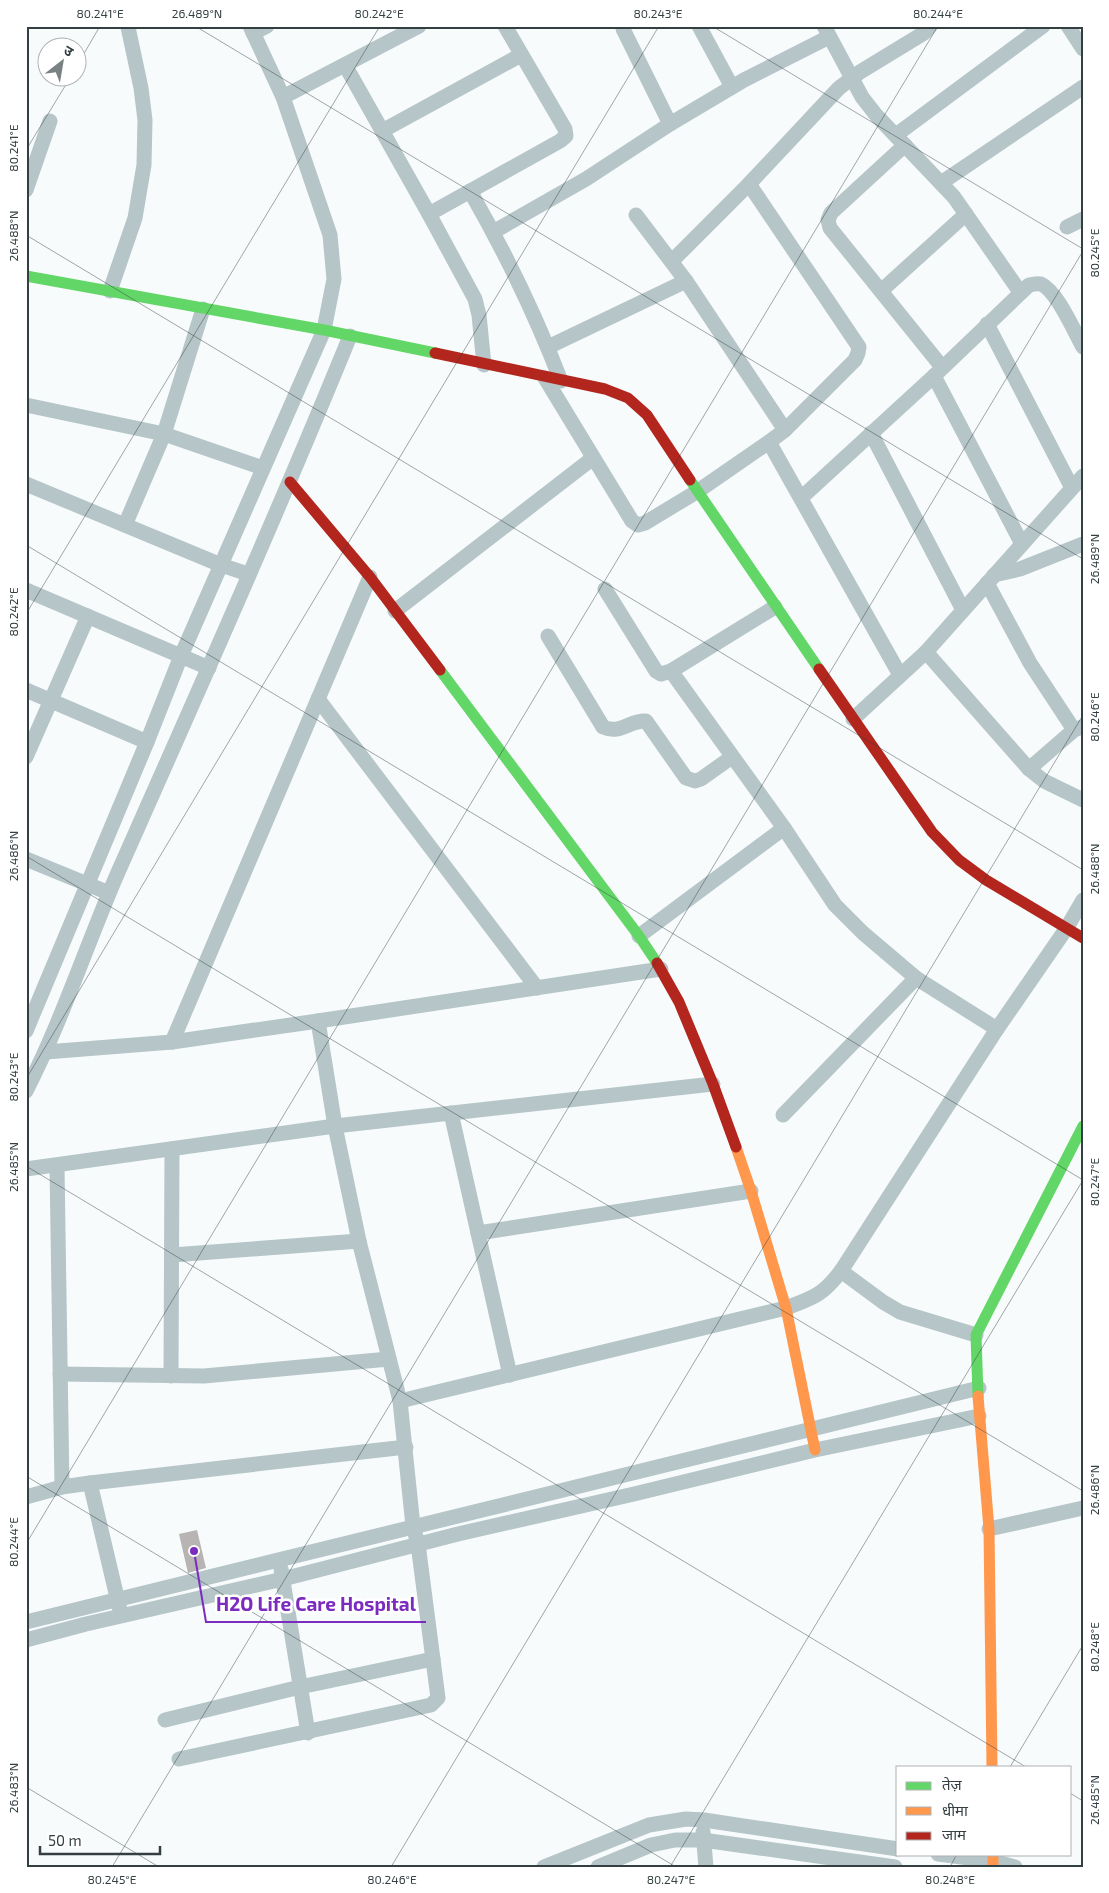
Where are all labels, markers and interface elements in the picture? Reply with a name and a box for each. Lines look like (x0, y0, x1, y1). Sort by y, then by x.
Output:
text: 80.241°E (76, 6, 124, 20)
text: 26.489°N (172, 6, 222, 20)
text: 80.242°E (354, 6, 404, 20)
text: 80.243°E (633, 6, 683, 20)
text: 80.244°E (913, 6, 963, 20)
north arrow (38, 38, 88, 88)
text: उ (61, 41, 78, 60)
text: 80.241°E (6, 124, 20, 172)
text: 26.488°N (6, 210, 20, 262)
text: 80.245°E (1087, 228, 1101, 277)
text: 26.489°N (1087, 534, 1101, 584)
text: 80.242°E (6, 587, 20, 637)
text: 80.246°E (1087, 692, 1101, 742)
text: 26.486°N (6, 831, 20, 881)
text: 26.488°N (1087, 843, 1101, 895)
text: 80.243°E (6, 1052, 20, 1102)
text: 26.485°N (6, 1142, 20, 1192)
text: 80.247°E (1087, 1157, 1101, 1206)
text: 26.486°N (1087, 1465, 1101, 1515)
text: 80.244°E (6, 1517, 20, 1567)
callout: H2O Life Care Hospital (206, 1588, 426, 1622)
text: H2O Life Care Hospital (216, 1592, 417, 1615)
text: 80.248°E (1087, 1622, 1101, 1672)
text: 26.483°N (6, 1763, 20, 1813)
legend (896, 1766, 1072, 1856)
text: तेज़ (942, 1775, 963, 1793)
text: 26.485°N (1087, 1775, 1101, 1825)
text: धीमा (942, 1801, 969, 1819)
scale bar (40, 1823, 160, 1855)
text: जाम (942, 1825, 967, 1843)
text: 50 m (48, 1831, 82, 1849)
text: 80.245°E (88, 1872, 137, 1886)
text: 80.246°E (367, 1872, 417, 1886)
text: 80.247°E (647, 1872, 696, 1886)
text: 80.248°E (925, 1872, 975, 1886)

